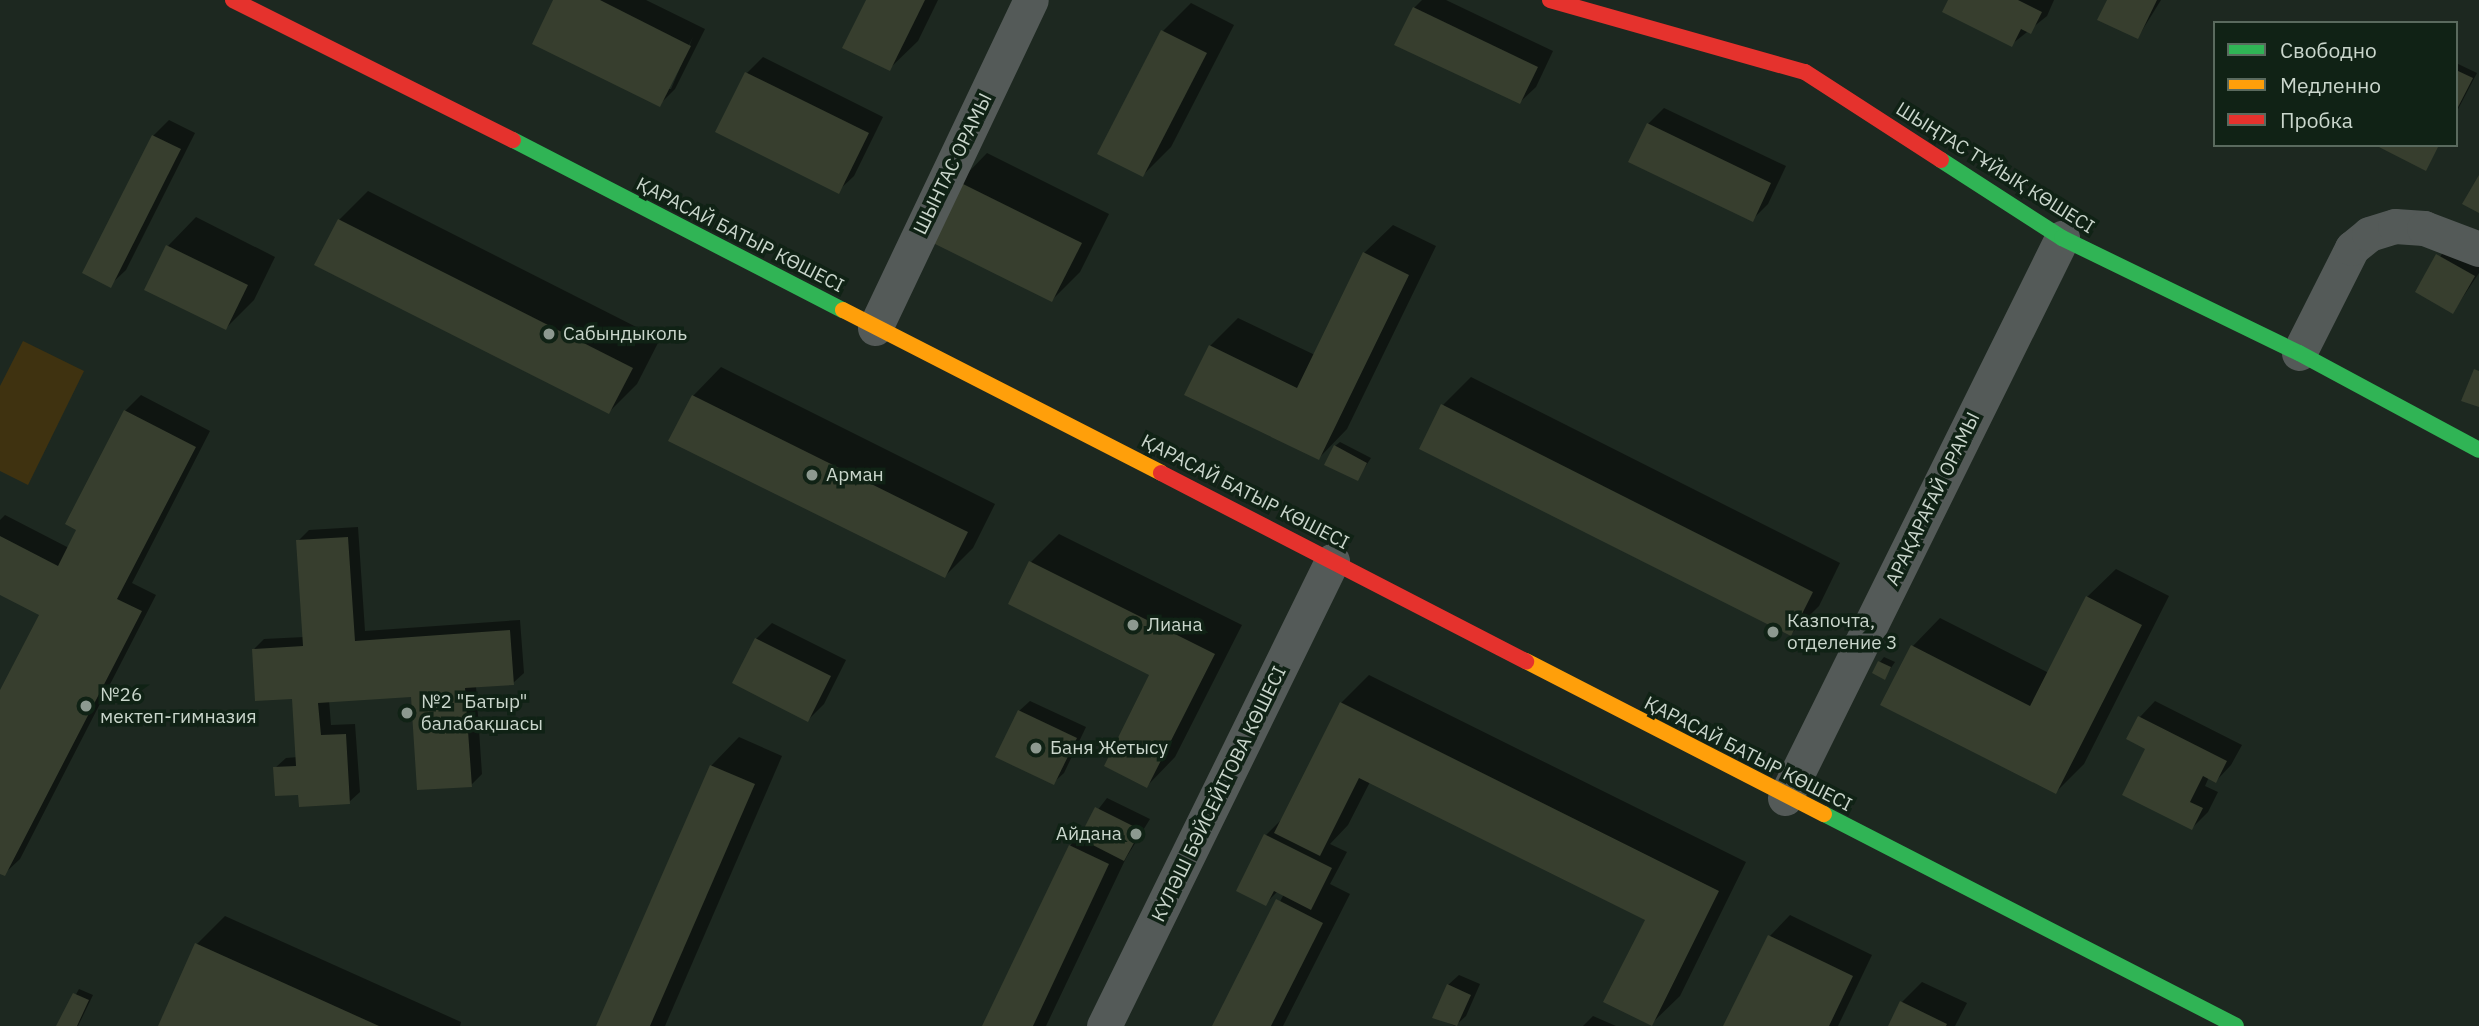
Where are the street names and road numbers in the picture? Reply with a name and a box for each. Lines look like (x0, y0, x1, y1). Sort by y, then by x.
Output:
street label: ШЫНТАС ОРАМЫ (909, 90, 997, 238)
street label: ШЫҢТАС ТҰЙЫҚ КӨШЕСІ (1892, 97, 2098, 239)
street label: ҚАРАСАЙ БАТЫР КӨШЕСІ (632, 173, 848, 297)
street label: АРАҚАРАҒАЙ ОРАМЫ (1881, 409, 1985, 589)
street label: ҚАРАСАЙ БАТЫР КӨШЕСІ (1137, 430, 1353, 554)
street label: КҮЛӘШ БӘЙСЕЙІТОВА КӨШЕСІ (1147, 662, 1291, 926)
street label: ҚАРАСАЙ БАТЫР КӨШЕСІ (1640, 692, 1856, 816)

